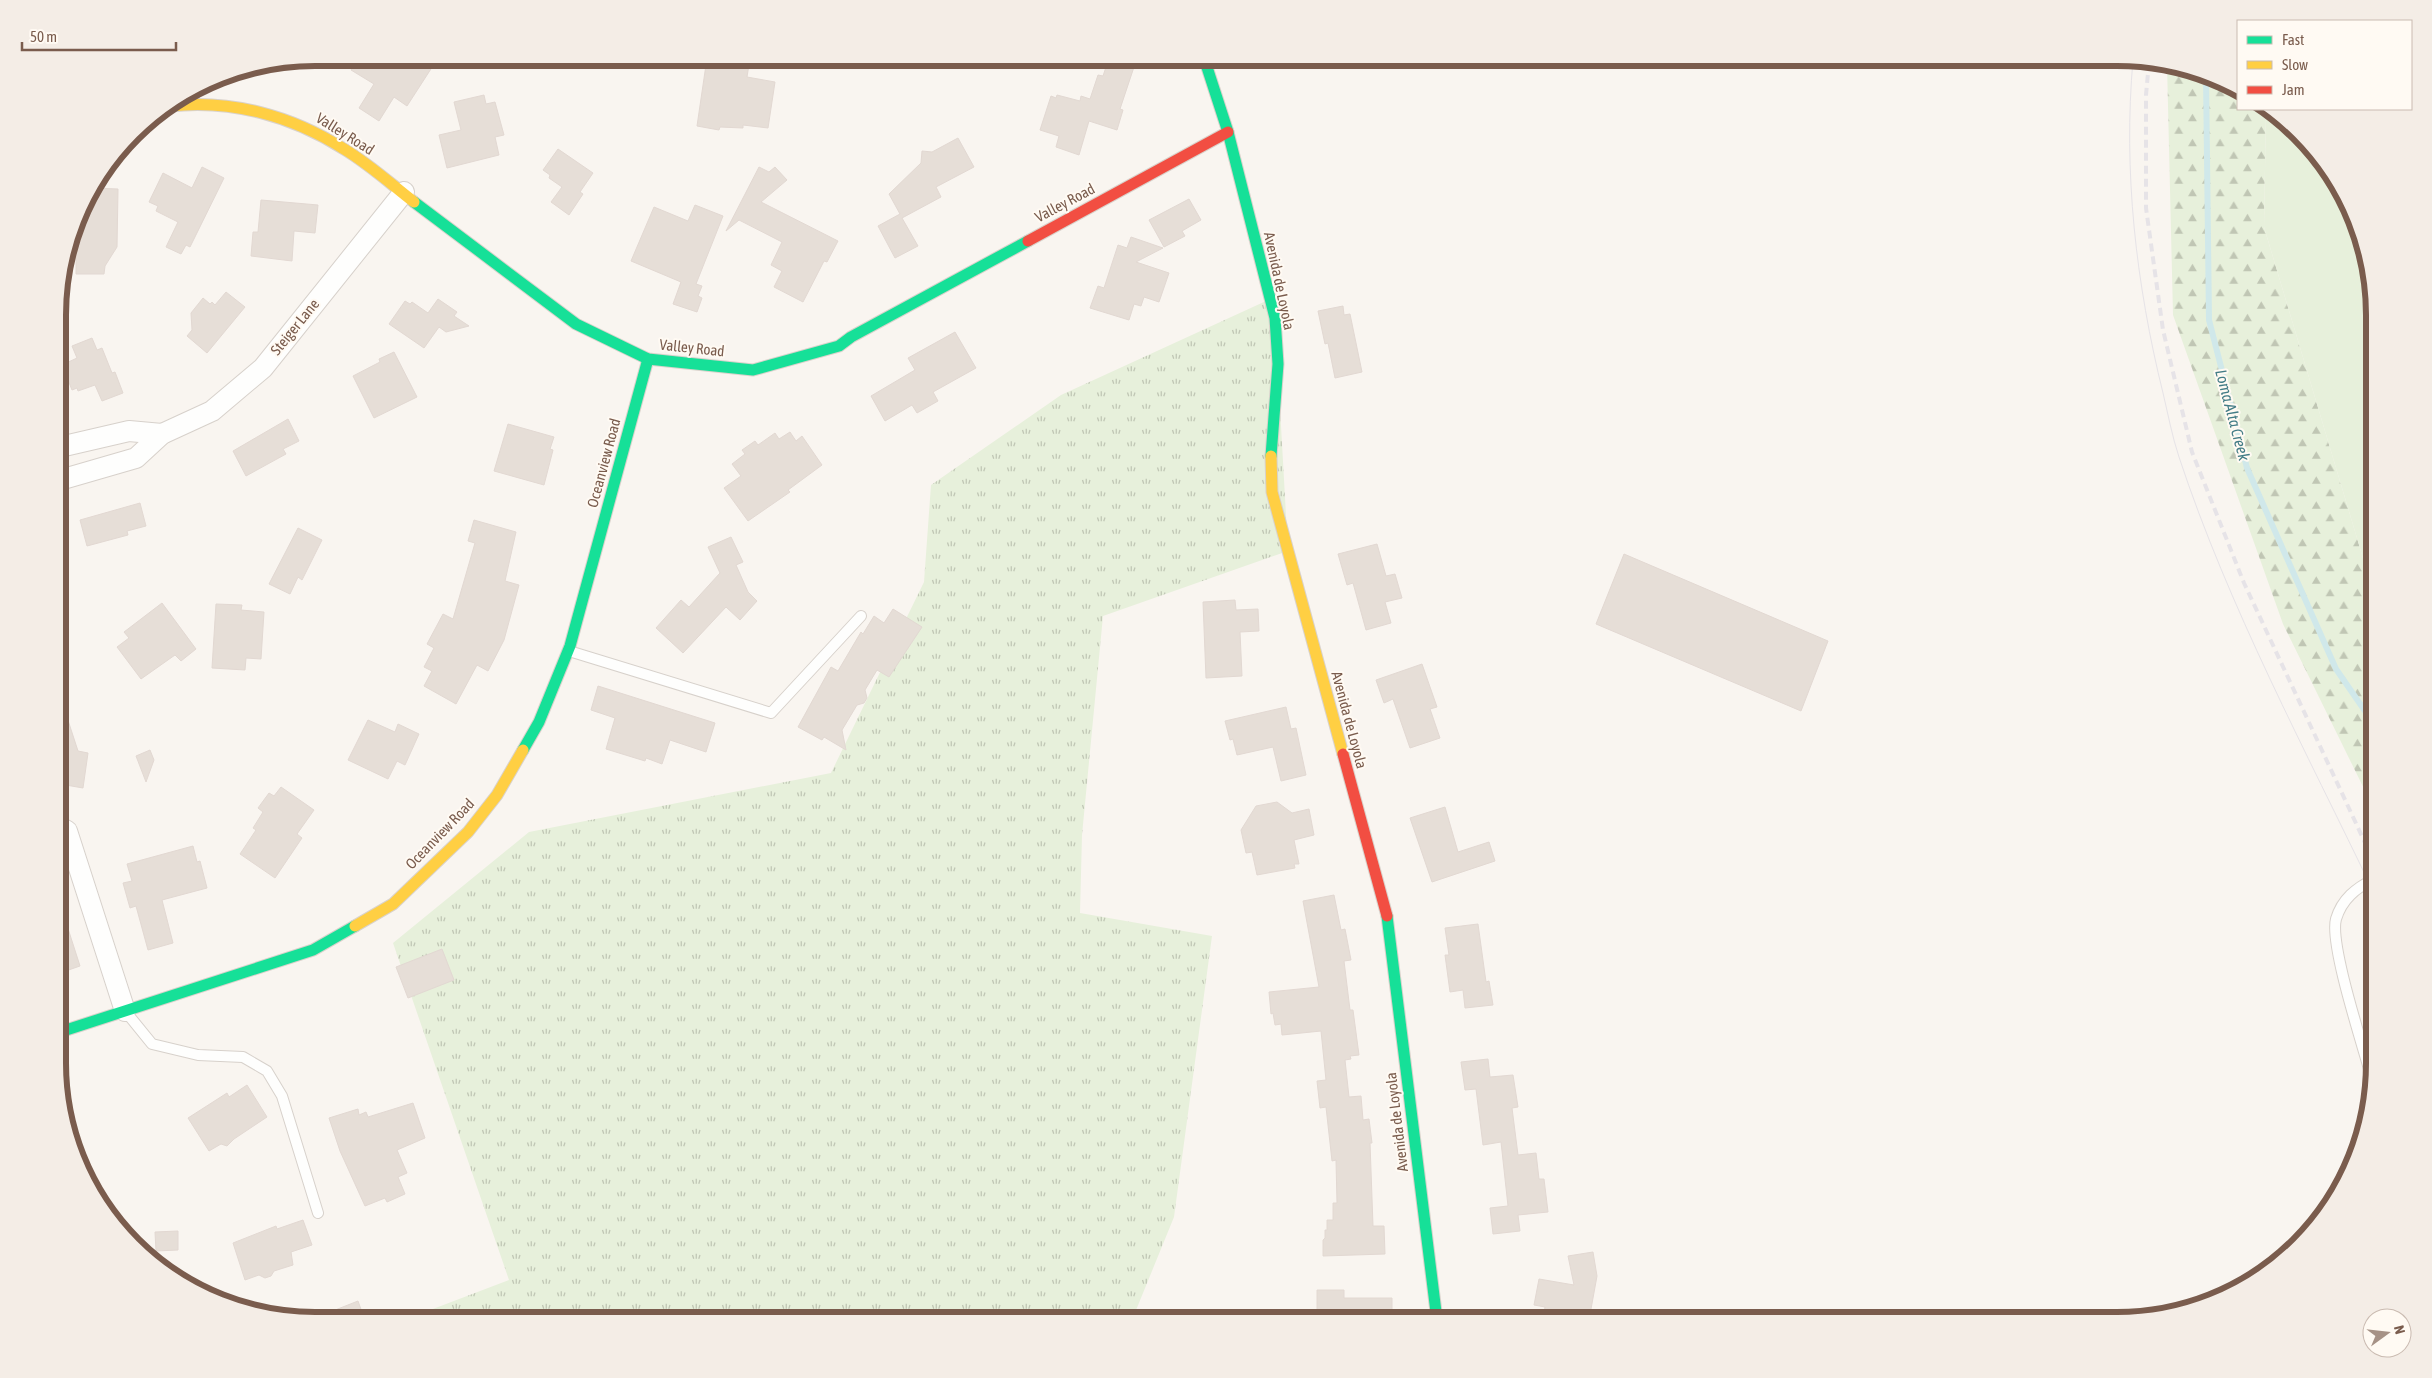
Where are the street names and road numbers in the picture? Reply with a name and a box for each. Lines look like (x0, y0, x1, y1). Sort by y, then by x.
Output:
street label: Valley Road (313, 109, 377, 158)
street label: Valley Road (1032, 180, 1098, 225)
street label: Avenida de Loyola (1261, 230, 1298, 331)
street label: Steiger Lane (267, 295, 322, 358)
street label: Valley Road (659, 336, 725, 359)
street label: Oceanview Road (583, 417, 624, 509)
street label: Avenida de Loyola (1328, 669, 1371, 770)
street label: Oceanview Road (402, 795, 477, 872)
street label: Avenida de Loyola (1382, 1071, 1411, 1173)

